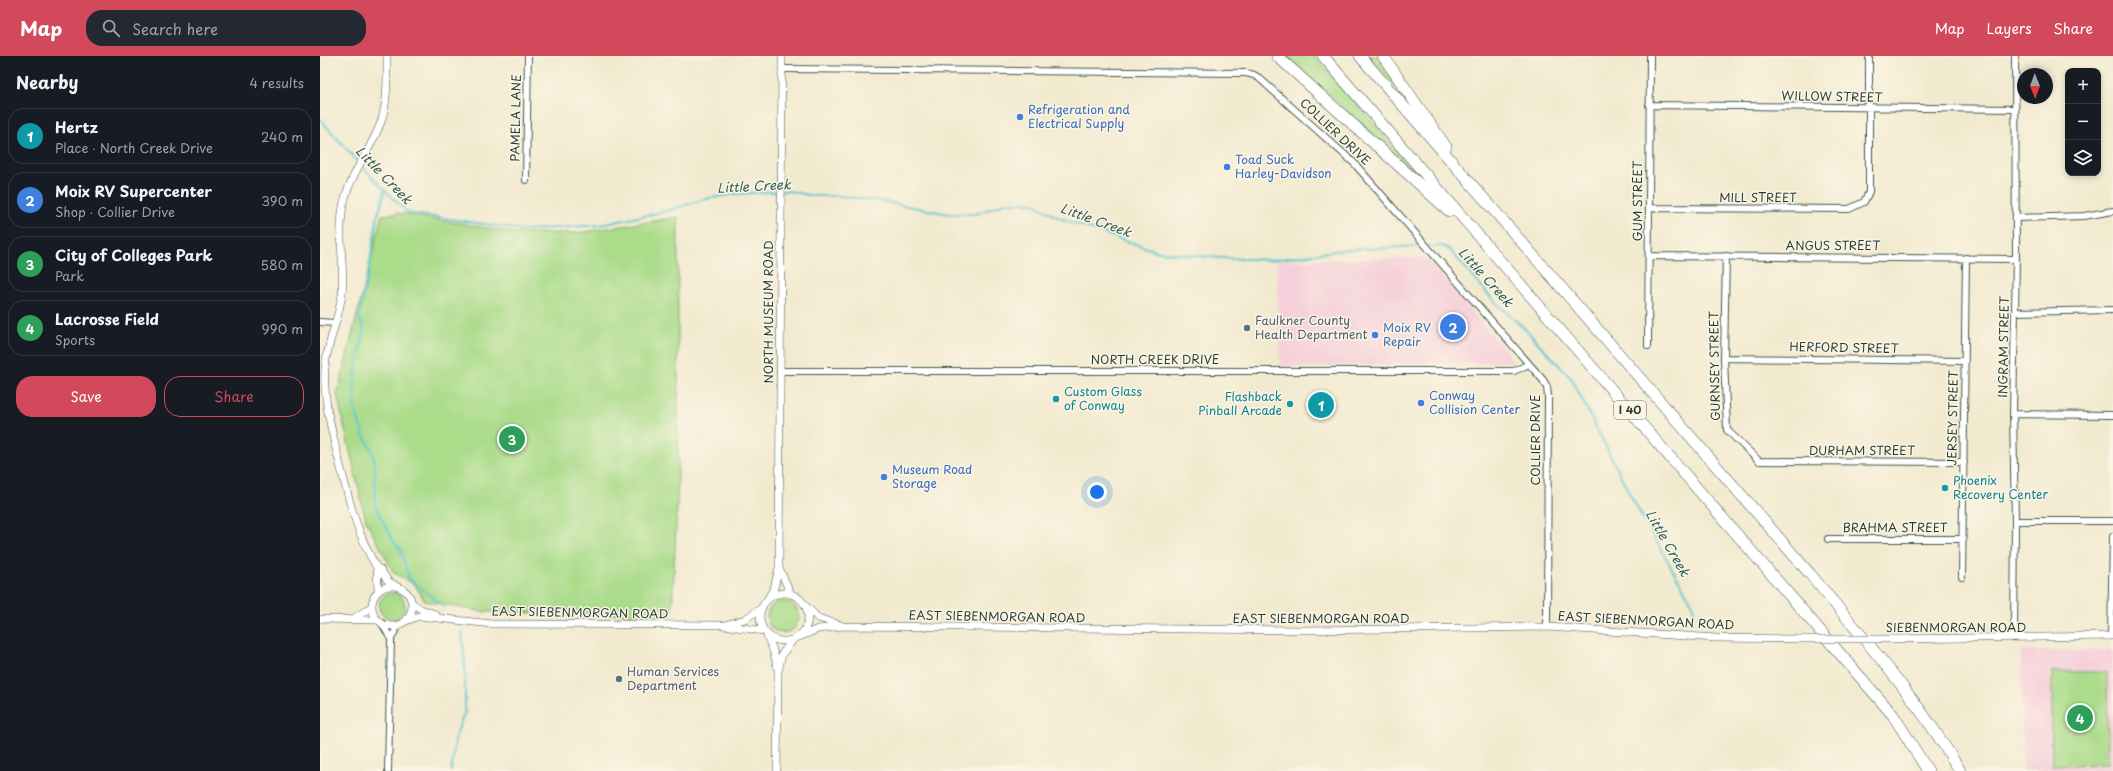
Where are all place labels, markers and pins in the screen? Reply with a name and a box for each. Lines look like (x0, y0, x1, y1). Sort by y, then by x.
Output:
place label: Refrigeration and Electrical Supply (1028, 100, 1131, 132)
marker: Refrigeration and Electrical Supply (1015, 112, 1025, 122)
place label: Toad Suck Harley-Davidson (1235, 150, 1332, 182)
marker: Toad Suck Harley-Davidson (1222, 162, 1232, 172)
place label: Faulkner County Health Department (1255, 311, 1367, 343)
pin: 2 (1440, 312, 1466, 342)
place label: Moix RV Repair (1383, 318, 1431, 350)
marker: Faulkner County Health Department (1242, 323, 1252, 333)
marker: Moix RV Repair (1370, 330, 1380, 340)
place label: Custom Glass of Conway (1064, 382, 1142, 414)
place label: Conway Collision Center (1429, 386, 1521, 418)
place label: Flashback Pinball Arcade (1198, 387, 1282, 419)
pin: 1 (1308, 390, 1334, 420)
marker: Custom Glass of Conway (1051, 394, 1061, 404)
marker: Conway Collision Center (1416, 398, 1426, 408)
marker: Flashback Pinball Arcade (1285, 399, 1295, 409)
pin: 3 (499, 424, 525, 454)
place label: Museum Road Storage (892, 460, 972, 492)
place label: Phoenix Recovery Center (1953, 471, 2048, 503)
marker: Museum Road Storage (879, 472, 889, 482)
marker: Phoenix Recovery Center (1940, 483, 1950, 493)
place label: Human Services Department (627, 662, 719, 694)
marker: Human Services Department (614, 674, 624, 684)
pin: 4 (2067, 703, 2093, 733)

